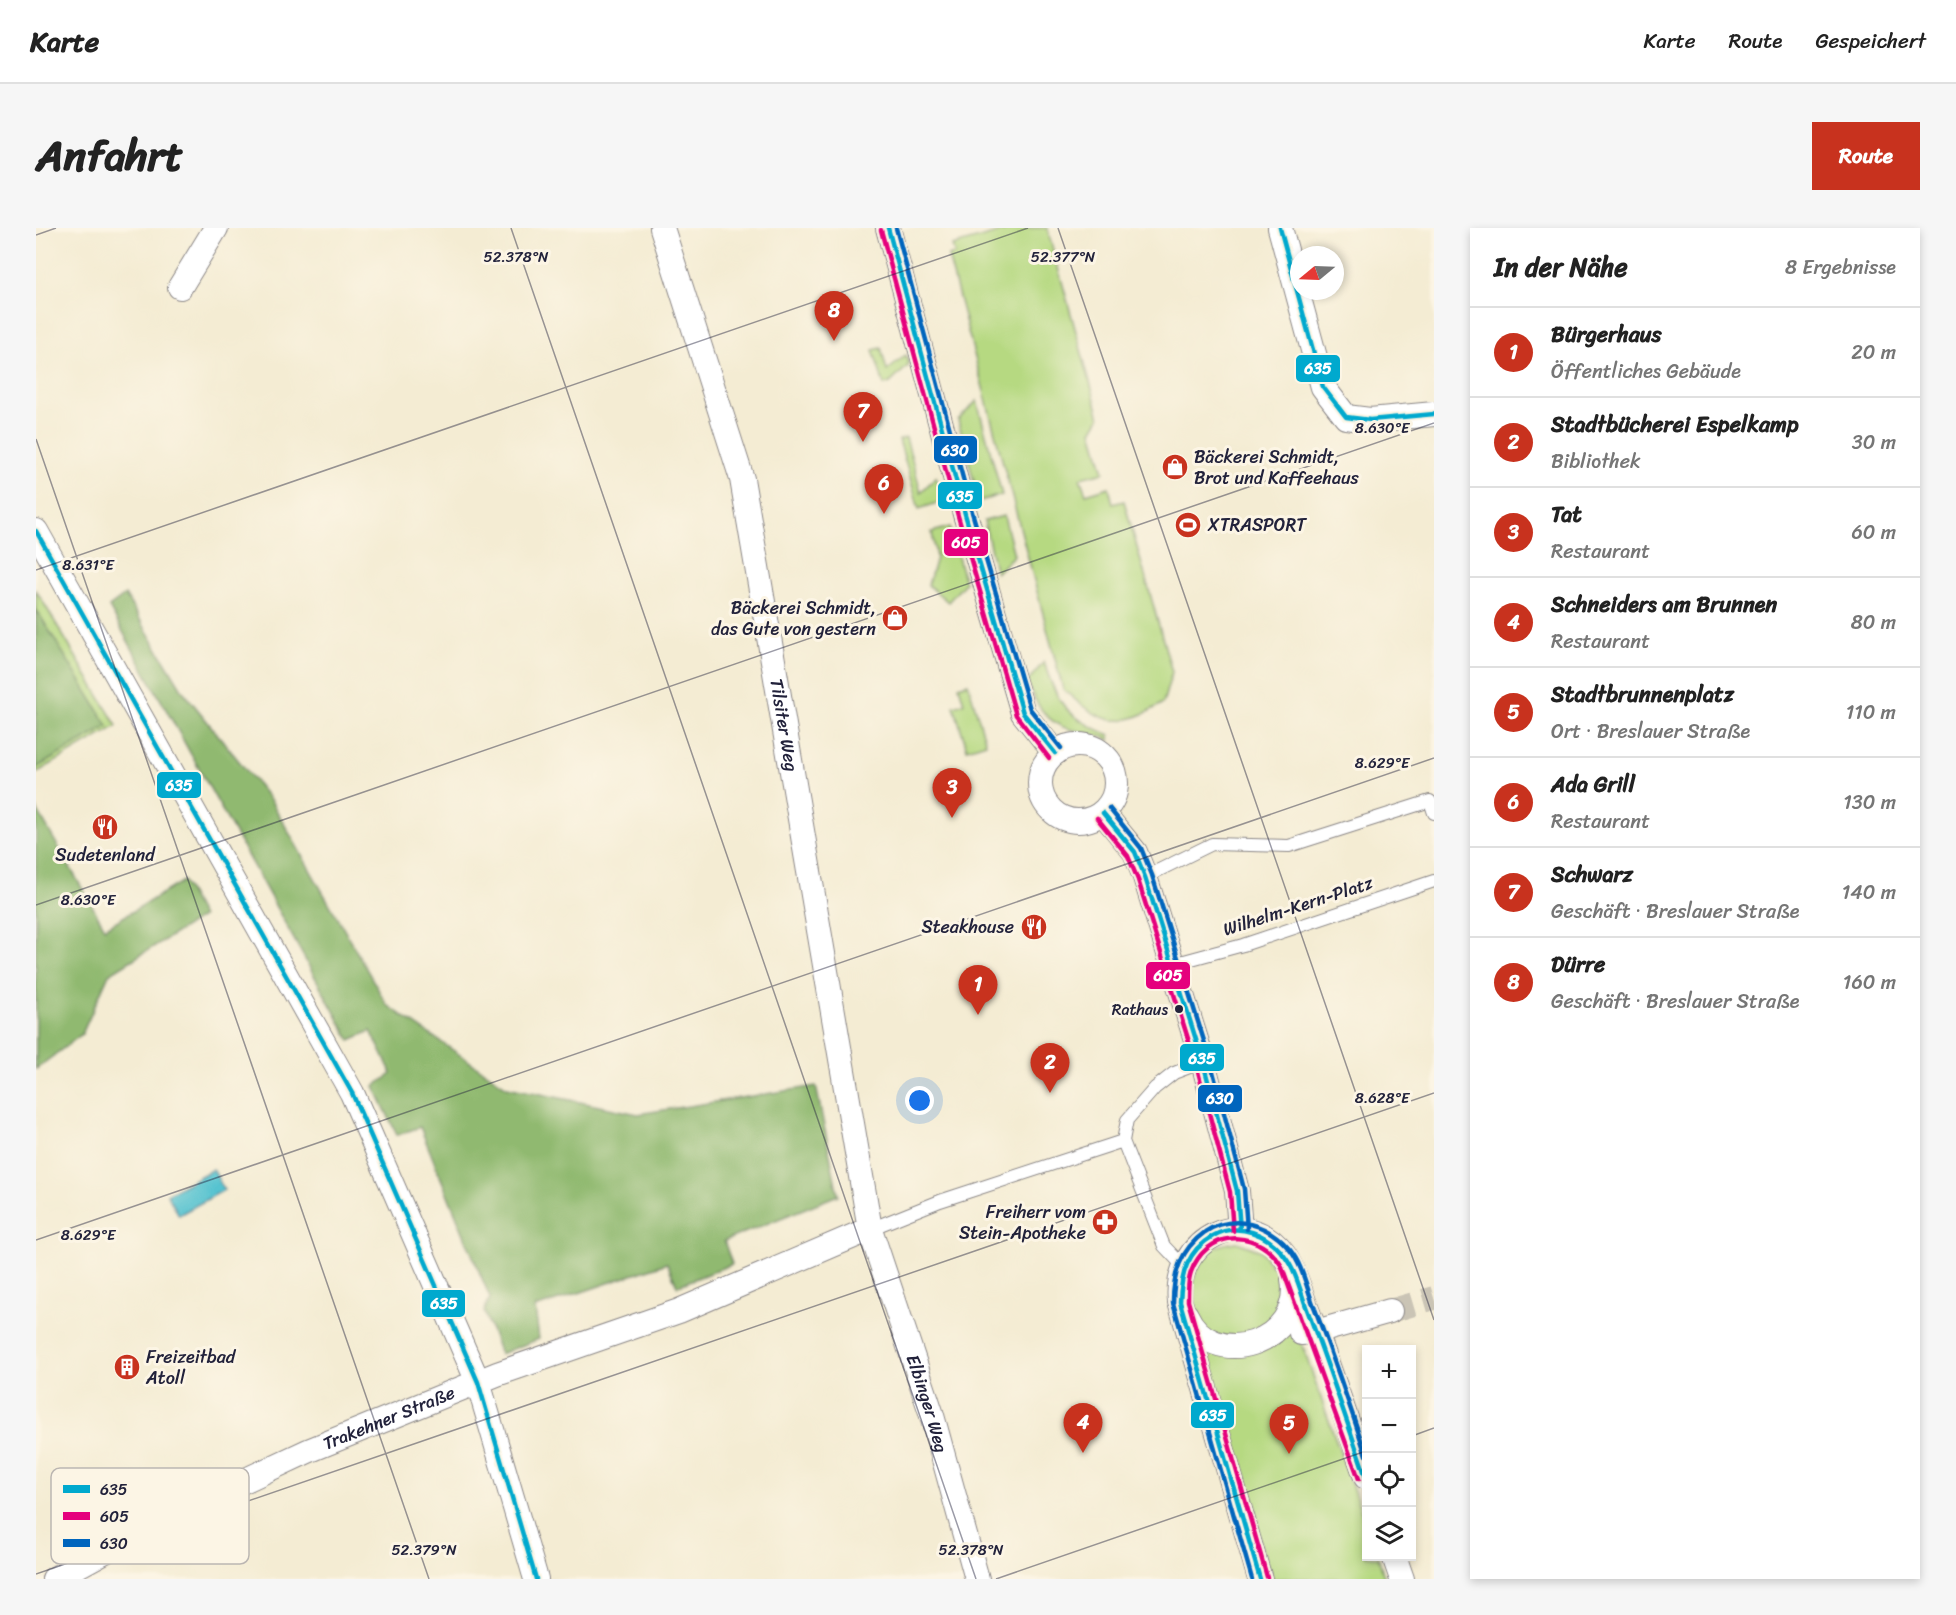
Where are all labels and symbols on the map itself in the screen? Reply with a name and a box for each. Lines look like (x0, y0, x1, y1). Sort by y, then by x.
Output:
text: 52.378°N (483, 244, 549, 270)
text: 52.377°N (1031, 244, 1096, 270)
north arrow (1290, 246, 1344, 300)
pin: 8 (814, 291, 854, 341)
line badge: 635 (1295, 354, 1341, 383)
text: 635 (1303, 354, 1332, 383)
pin: 7 (844, 392, 882, 442)
text: 8.630°E (1355, 415, 1411, 441)
line badge: 630 (933, 435, 978, 464)
text: 630 (940, 436, 969, 465)
place label: Bäckerei Schmidt, Brot und Kaffeehaus (1194, 441, 1360, 494)
shop icon: Bäckerei Schmidt, Brot und Kaffeehaus (1160, 452, 1190, 482)
pin: 6 (864, 464, 904, 514)
line badge: 635 (937, 481, 983, 510)
text: 635 (945, 482, 974, 511)
place label: XTRASPORT (1207, 509, 1307, 541)
sports icon: XTRASPORT (1173, 510, 1203, 540)
line badge: 605 (943, 528, 989, 557)
text: 605 (951, 528, 981, 557)
text: 8.631°E (62, 552, 115, 578)
place label: Bäckerei Schmidt, das Gute von gestern (711, 592, 876, 645)
shop icon: Bäckerei Schmidt, das Gute von gestern (880, 603, 910, 633)
street label: Tilsiter Weg (760, 676, 808, 774)
text: 8.629°E (1355, 750, 1411, 776)
pin: 3 (932, 768, 972, 818)
line badge: 635 (156, 771, 202, 799)
text: 635 (164, 771, 193, 800)
restaurant icon: Sudetenland (90, 812, 120, 842)
place label: Sudetenland (55, 839, 156, 871)
street label: Wilhelm-Kern-Platz (1219, 867, 1378, 945)
text: 8.630°E (61, 887, 117, 913)
place label: Steakhouse (921, 911, 1014, 943)
restaurant icon: Steakhouse (1019, 912, 1049, 942)
line badge: 605 (1145, 961, 1191, 990)
text: 605 (1153, 961, 1183, 990)
pin: 1 (958, 966, 998, 1015)
place label: Rathaus (1112, 995, 1168, 1024)
marker: Rathaus (1173, 1003, 1185, 1015)
line badge: 635 (1179, 1043, 1225, 1072)
pin: 2 (1030, 1044, 1070, 1093)
text: 635 (1187, 1044, 1216, 1073)
line badge: 630 (1197, 1084, 1243, 1113)
text: 630 (1205, 1084, 1234, 1113)
text: 8.628°E (1355, 1085, 1411, 1111)
your location (905, 1086, 934, 1115)
place label: Freiherr vom Stein-Apotheke (959, 1196, 1086, 1249)
pharmacy icon: Freiherr vom Stein-Apotheke (1090, 1207, 1120, 1237)
text: 8.629°E (61, 1222, 117, 1248)
line badge: 635 (421, 1289, 466, 1318)
text: 635 (429, 1289, 458, 1318)
place label: Freizeitbad Atoll (145, 1341, 237, 1394)
street label: Elbinger Weg (897, 1350, 957, 1456)
building icon: Freizeitbad Atoll (112, 1352, 142, 1382)
street label: Trakehner Straße (318, 1377, 460, 1459)
line badge: 635 (1190, 1401, 1235, 1429)
text: 635 (1198, 1401, 1227, 1430)
pin: 4 (1064, 1404, 1102, 1453)
pin: 5 (1270, 1404, 1308, 1454)
legend (51, 1468, 249, 1564)
text: 635 (100, 1475, 128, 1504)
text: 605 (100, 1502, 129, 1531)
text: 630 (100, 1529, 128, 1558)
text: 52.379°N (391, 1537, 457, 1563)
text: 52.378°N (938, 1537, 1004, 1563)

